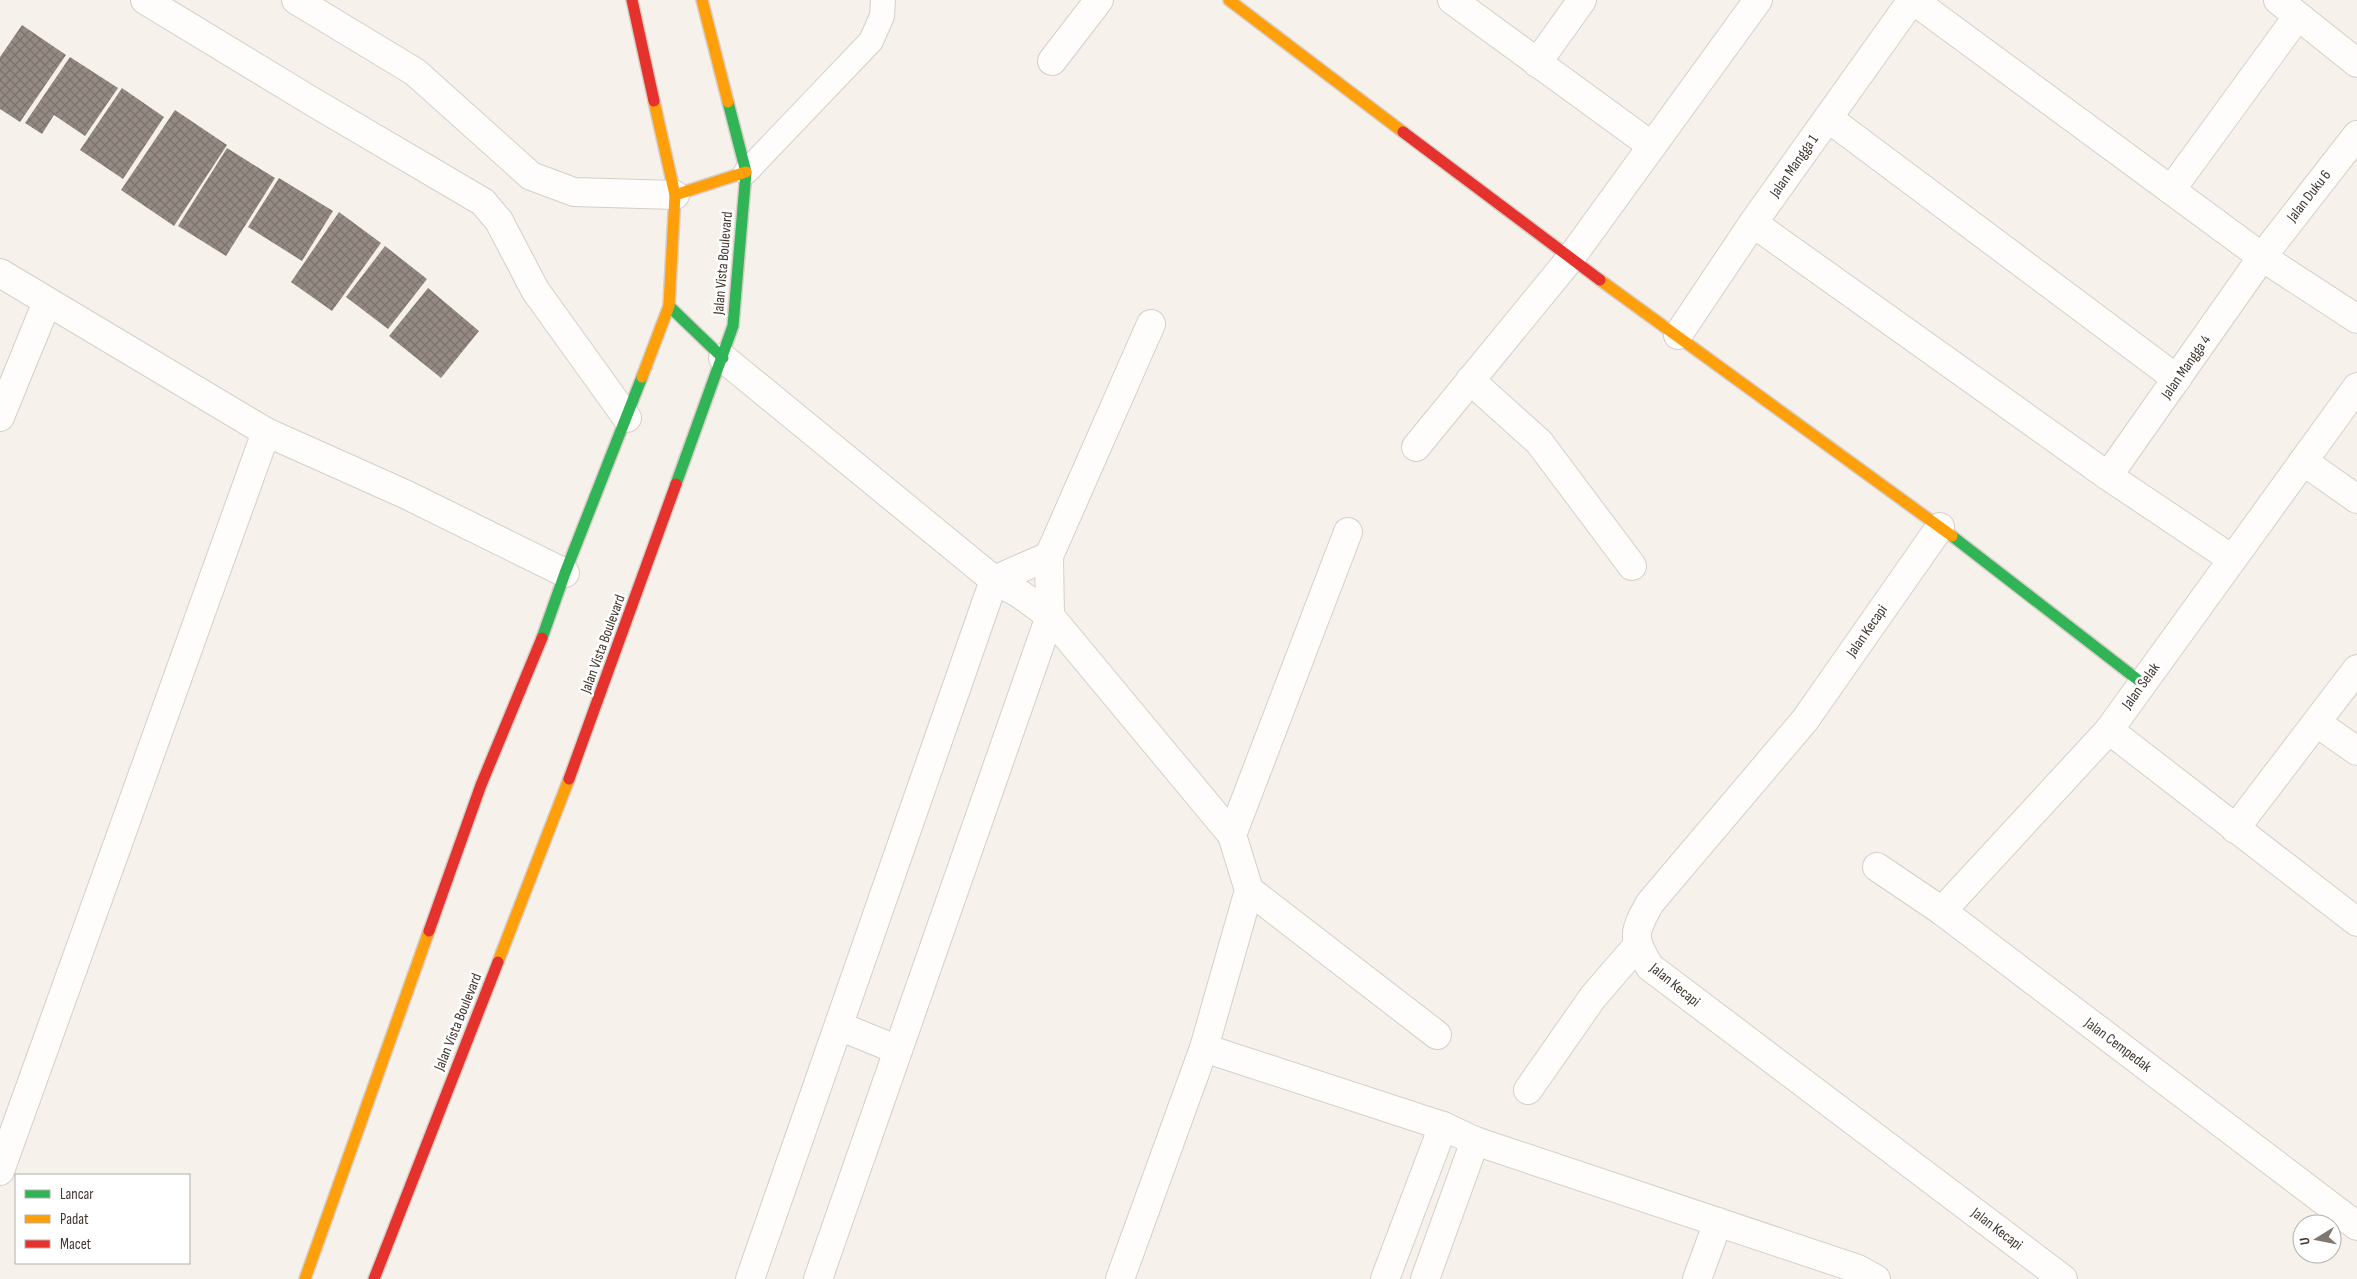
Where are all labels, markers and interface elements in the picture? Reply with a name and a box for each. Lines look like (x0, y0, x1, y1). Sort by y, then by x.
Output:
street label: Jalan Mangga 1 (1765, 130, 1823, 202)
street label: Jalan Duku 6 (2282, 166, 2335, 227)
street label: Jalan Vista Boulevard (709, 211, 737, 316)
street label: Jalan Mangga 4 (2157, 331, 2215, 403)
street label: Jalan Vista Boulevard (576, 592, 630, 697)
street label: Jalan Kecapi (1842, 601, 1892, 662)
street label: Jalan Selak (2117, 659, 2164, 714)
street label: Jalan Kecapi (1645, 958, 1704, 1011)
street label: Jalan Vista Boulevard (429, 971, 486, 1074)
street label: Jalan Cempedak (2080, 1013, 2155, 1077)
legend (15, 1174, 190, 1264)
text: Lancar (60, 1185, 94, 1204)
street label: Jalan Kecapi (1967, 1203, 2027, 1255)
text: Padat (60, 1210, 89, 1229)
north arrow (2292, 1214, 2342, 1264)
text: Macet (60, 1235, 92, 1254)
text: U (2296, 1236, 2314, 1246)

